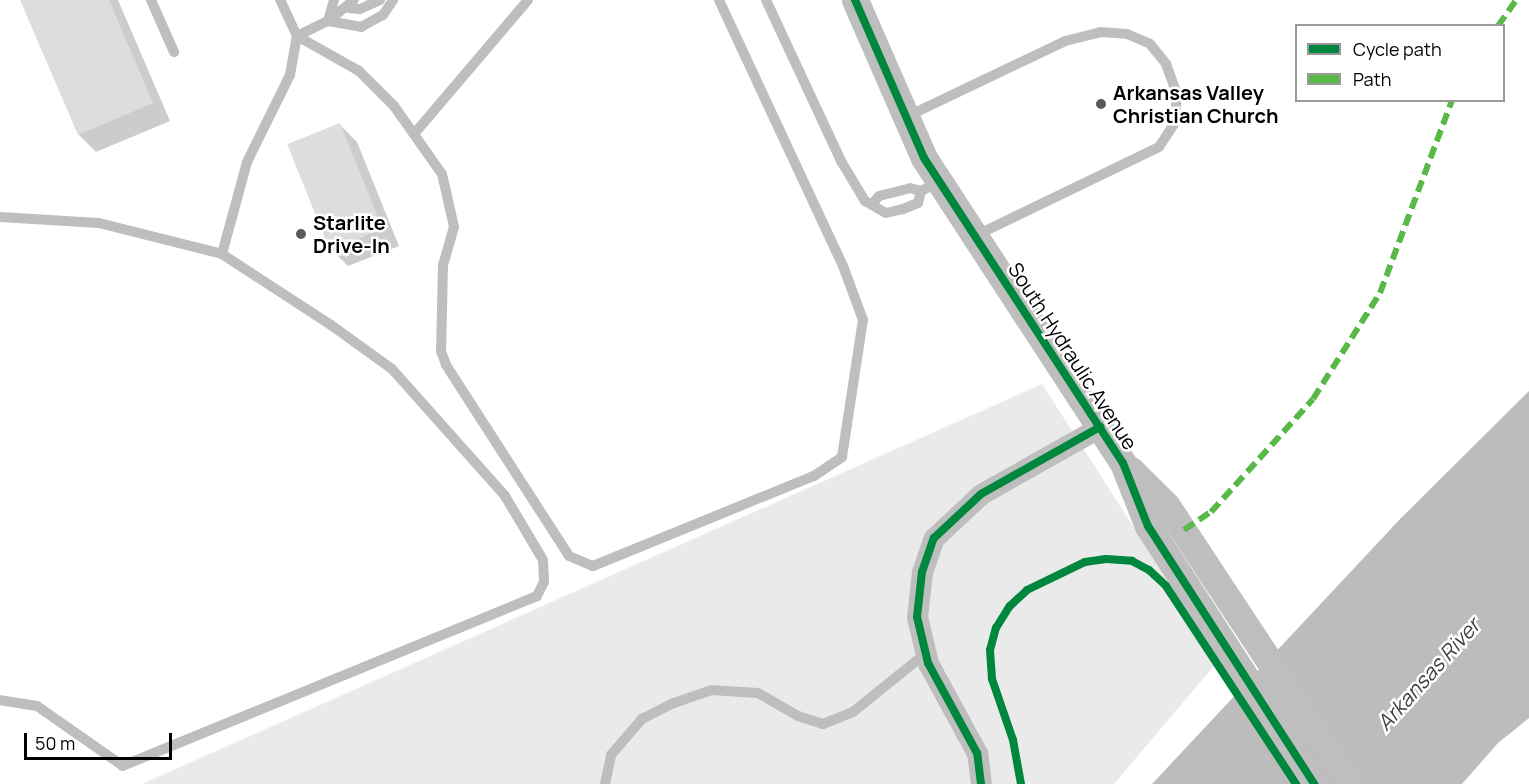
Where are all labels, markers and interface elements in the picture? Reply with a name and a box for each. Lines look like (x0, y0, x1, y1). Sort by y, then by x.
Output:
legend (1295, 24, 1505, 102)
text: Cycle path (1353, 37, 1442, 61)
text: Path (1353, 67, 1391, 91)
place label: Arkansas Valley Christian Church (1113, 80, 1279, 127)
marker: Arkansas Valley Christian Church (1094, 97, 1108, 111)
place label: Starlite Drive-In (313, 210, 390, 257)
marker: Starlite Drive-In (294, 227, 308, 241)
street label: South Hydraulic Avenue (1003, 258, 1143, 454)
water label: Arkansas River (1371, 613, 1485, 735)
scale bar (27, 721, 176, 759)
text: 50 m (35, 731, 75, 755)

